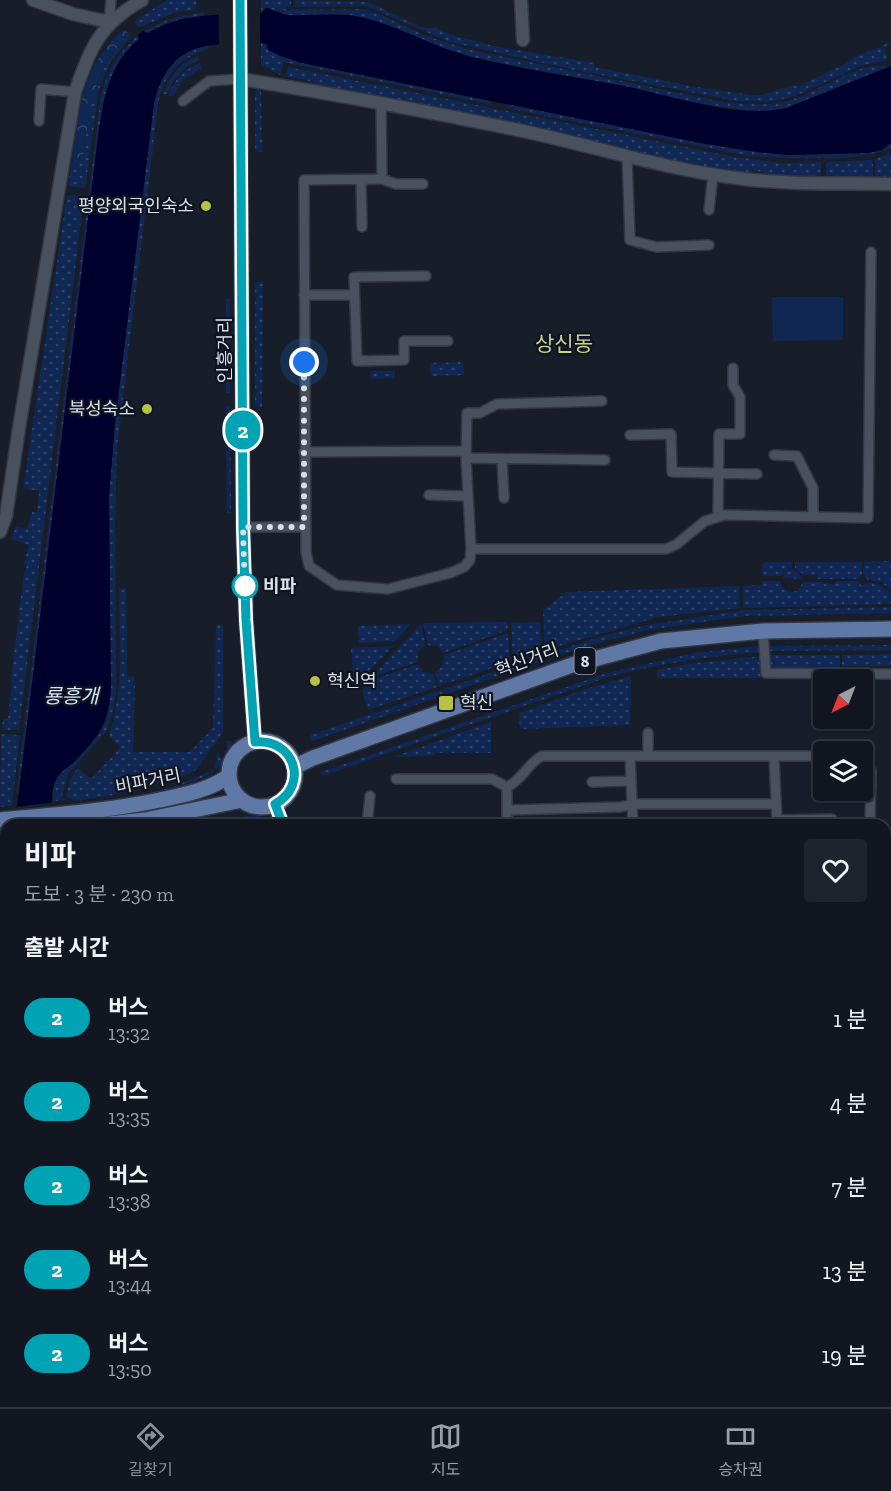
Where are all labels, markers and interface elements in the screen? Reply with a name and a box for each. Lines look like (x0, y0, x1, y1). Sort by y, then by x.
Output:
place label: 평양외국인숙소 (78, 195, 194, 217)
marker: 평양외국인숙소 (199, 199, 213, 213)
street label: 인흥거리 (214, 317, 236, 383)
district label: 상신동 (535, 331, 593, 356)
your location (289, 347, 319, 377)
place label: 북성숙소 (69, 398, 135, 420)
marker: 북성숙소 (140, 402, 154, 416)
line badge: 2 (224, 410, 262, 450)
text: 2 (237, 418, 249, 443)
marker: 비파 (232, 573, 258, 599)
place label: 비파 (263, 575, 297, 597)
street label: 혁신거리 (492, 638, 562, 682)
road number: 8 (574, 648, 596, 674)
north arrow (813, 669, 873, 729)
map controls (813, 669, 873, 801)
place label: 혁신역 (327, 670, 377, 692)
marker: 혁신역 (308, 674, 322, 688)
water label: 룡흥개 (43, 684, 101, 708)
place label: 혁신 (460, 692, 493, 714)
marker: 혁신 (437, 694, 455, 712)
button: layers (813, 741, 873, 801)
street label: 비파거리 (113, 764, 183, 798)
text: 비파 (24, 839, 76, 872)
button: heart (804, 839, 867, 902)
text: 도보 · 3 분 · 230 m (24, 882, 174, 906)
text: 출발 시간 (24, 934, 109, 961)
text: 버스 (108, 994, 148, 1021)
text: 2 (51, 1005, 63, 1030)
text: 1 분 (833, 1006, 867, 1033)
text: 13:32 (108, 1021, 150, 1045)
text: 버스 (108, 1078, 148, 1105)
text: 2 (51, 1089, 63, 1114)
text: 4 분 (830, 1090, 867, 1117)
text: 13:35 (108, 1105, 150, 1129)
text: 버스 (108, 1162, 148, 1189)
text: 2 (51, 1173, 63, 1198)
text: 7 분 (831, 1174, 867, 1201)
text: 13:38 (108, 1189, 151, 1213)
text: 버스 (108, 1246, 148, 1273)
text: 2 (51, 1257, 63, 1282)
text: 13 분 (823, 1258, 867, 1285)
text: 13:44 (108, 1273, 152, 1297)
text: 버스 (108, 1330, 148, 1357)
text: 2 (51, 1341, 63, 1366)
text: 19 분 (822, 1342, 867, 1369)
text: 13:50 (108, 1357, 152, 1381)
tab: 길찾기 (128, 1420, 172, 1480)
tab: 지도 (429, 1420, 462, 1480)
tab: 승차권 (719, 1420, 763, 1480)

